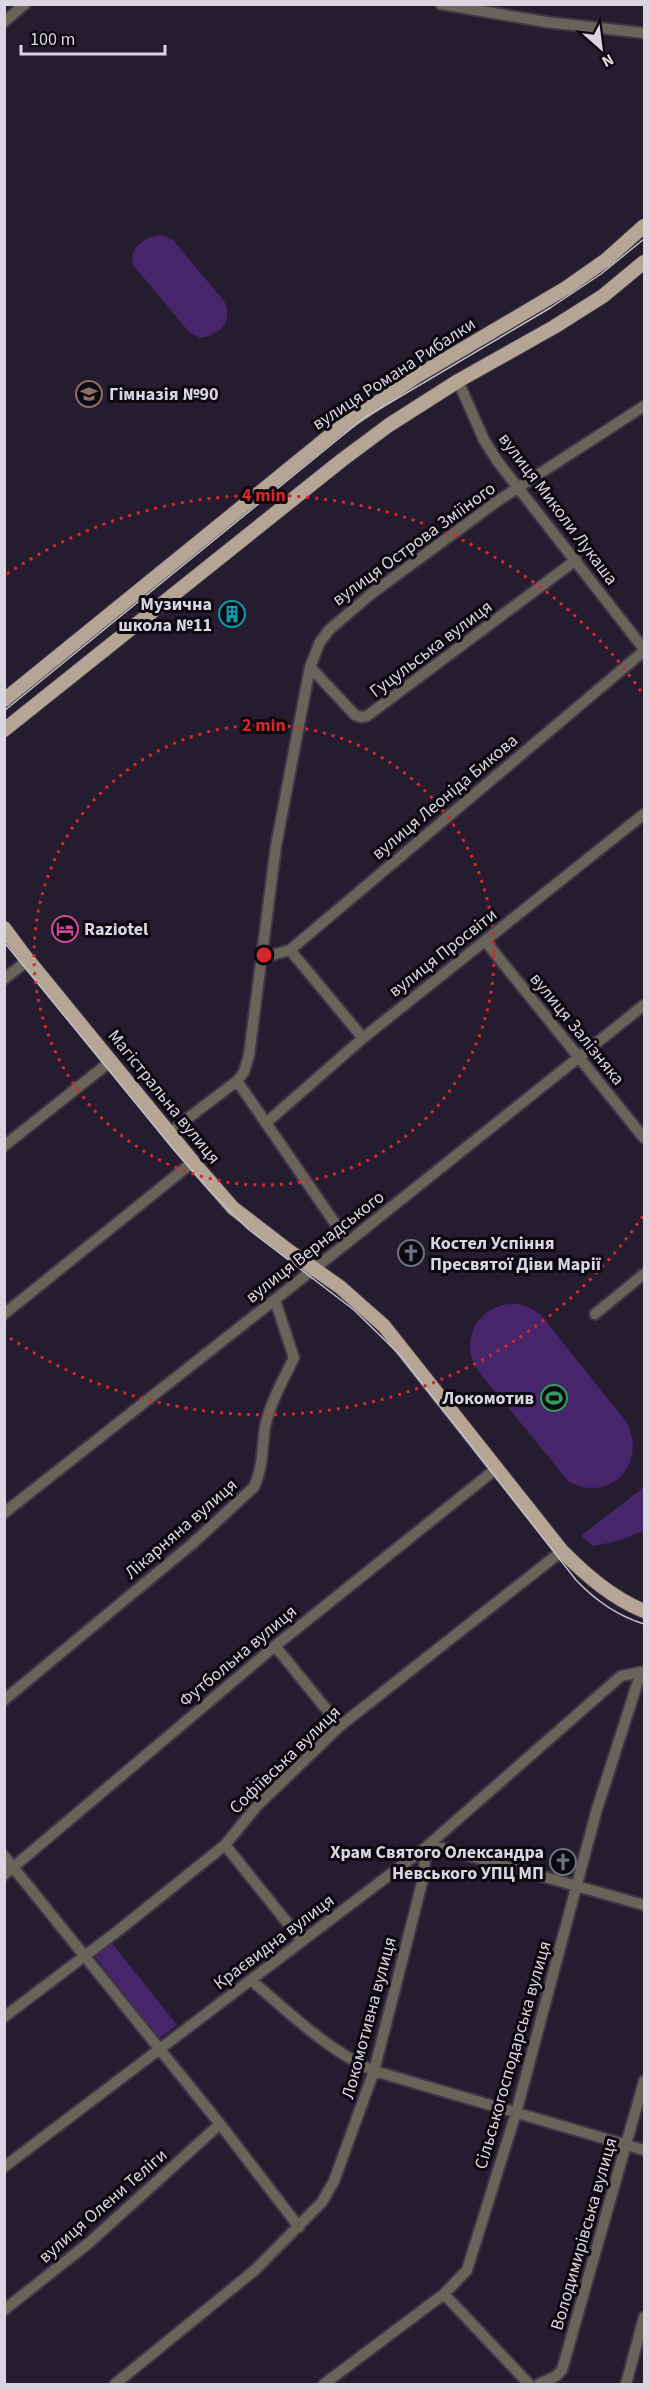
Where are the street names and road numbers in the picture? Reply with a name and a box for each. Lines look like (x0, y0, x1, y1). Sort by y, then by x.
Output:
street label: вулиця Романа Рибалки (307, 312, 481, 436)
street label: вулиця Миколи Лукаша (492, 428, 624, 590)
street label: вулиця Острова Зміїного (327, 476, 501, 612)
street label: Гуцульська вулиця (364, 594, 498, 704)
street label: вулиця Леоніда Бикова (366, 728, 524, 866)
street label: вулиця Просвіти (383, 903, 503, 1003)
street label: вулиця Залізняка (524, 967, 630, 1091)
street label: Магістральна вулиця (102, 1024, 226, 1170)
street label: вулиця Вернадського (240, 1185, 390, 1309)
street label: Лікарняна вулиця (119, 1473, 243, 1585)
street label: Футбольна вулиця (174, 1599, 302, 1713)
street label: Софіївська вулиця (224, 1700, 346, 1820)
street label: Краєвидна вулиця (208, 1888, 340, 1996)
street label: Локомотивна вулиця (335, 1934, 403, 2102)
street label: Сільськогосподарська вулиця (468, 1938, 558, 2172)
street label: Володимирівська вулиця (545, 2135, 623, 2333)
street label: вулиця Олени Теліги (33, 2143, 173, 2269)

